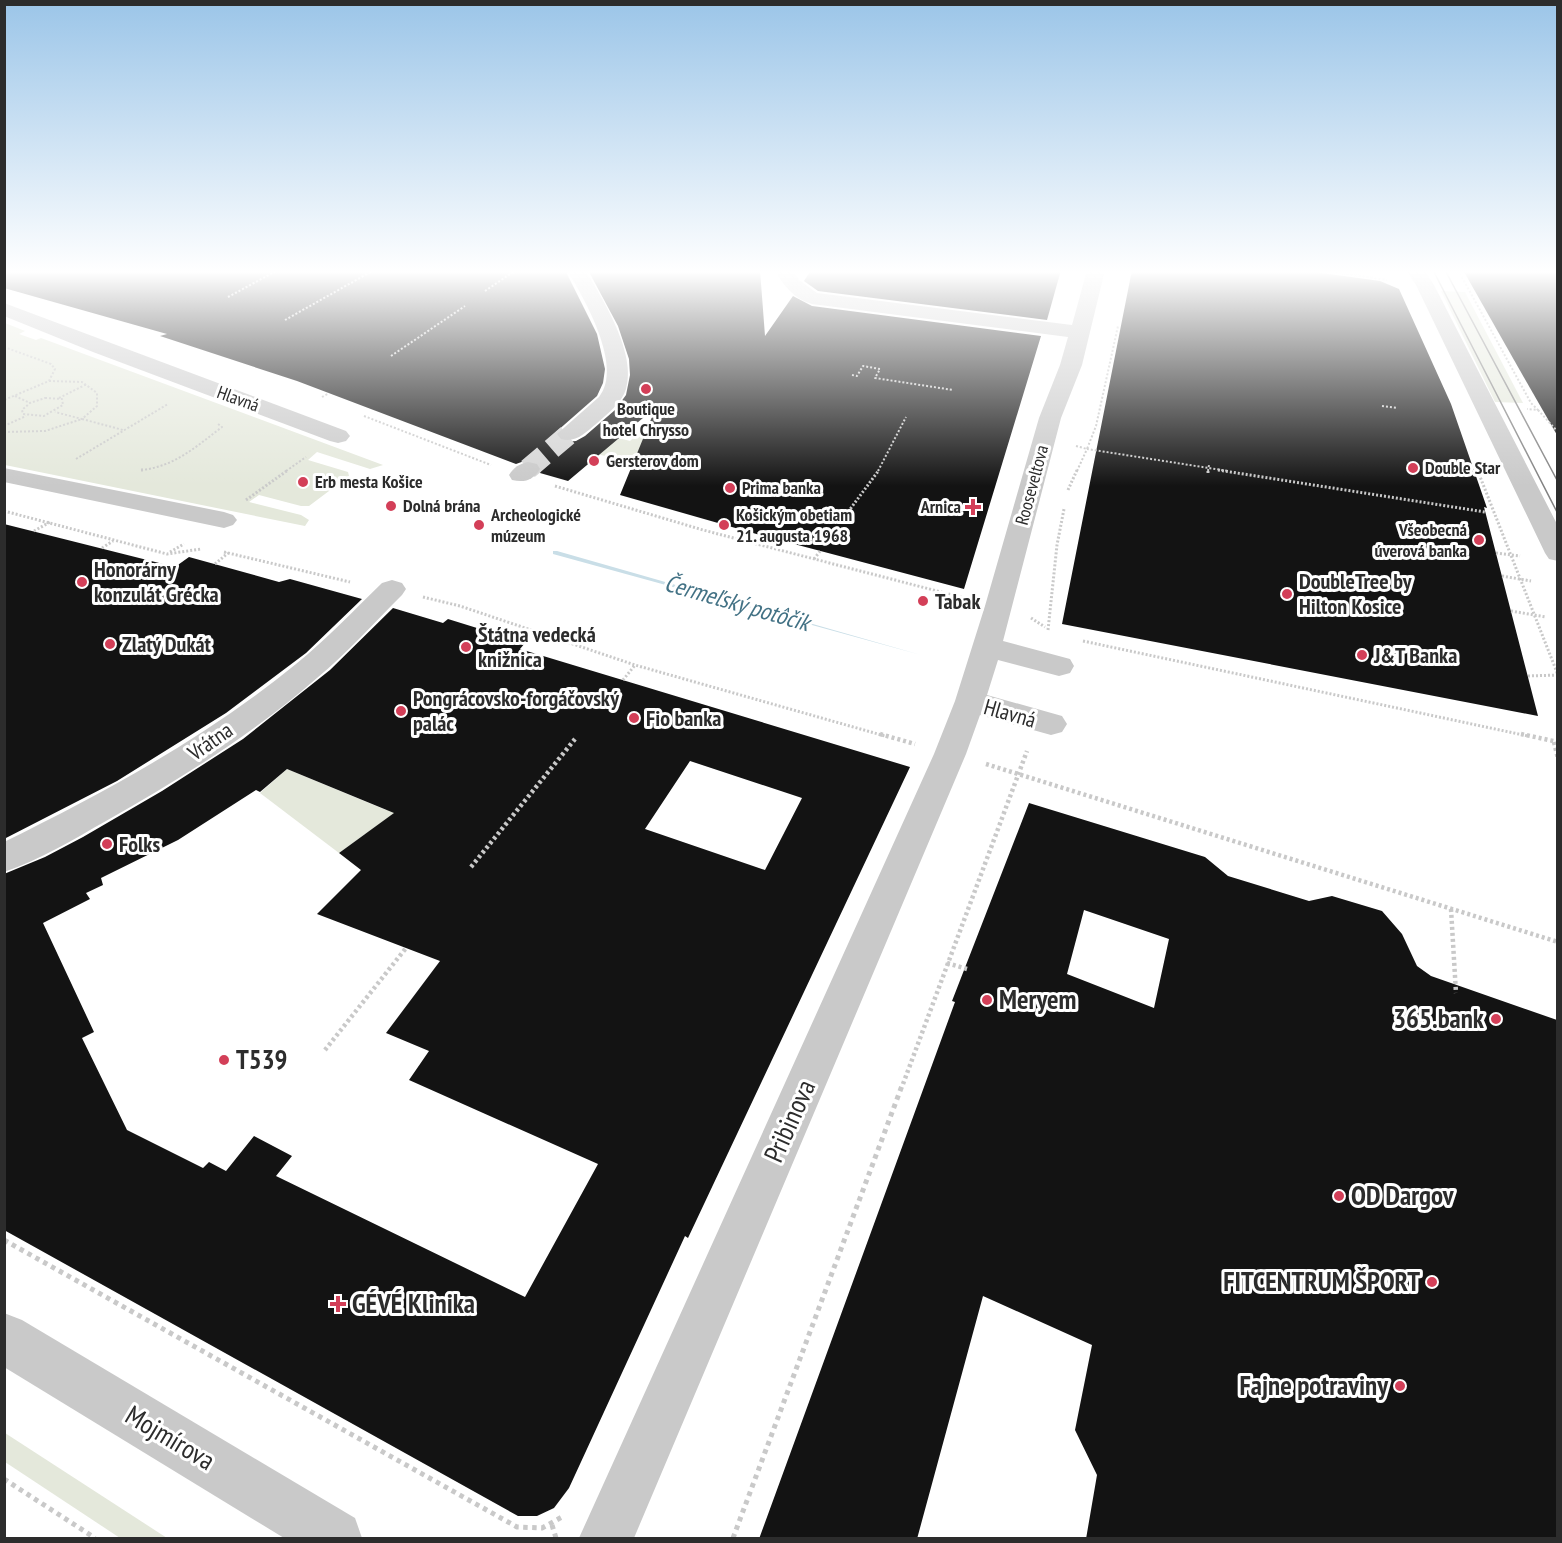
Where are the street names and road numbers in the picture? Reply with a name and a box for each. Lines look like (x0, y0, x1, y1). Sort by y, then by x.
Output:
street label: Hlavná (214, 380, 262, 417)
street label: Rooseveltova (1010, 442, 1053, 527)
street label: Hlavná (981, 692, 1039, 734)
street label: Vrátna (181, 716, 238, 767)
street label: Pribinova (756, 1074, 822, 1167)
street label: Mojmírova (120, 1397, 221, 1477)

